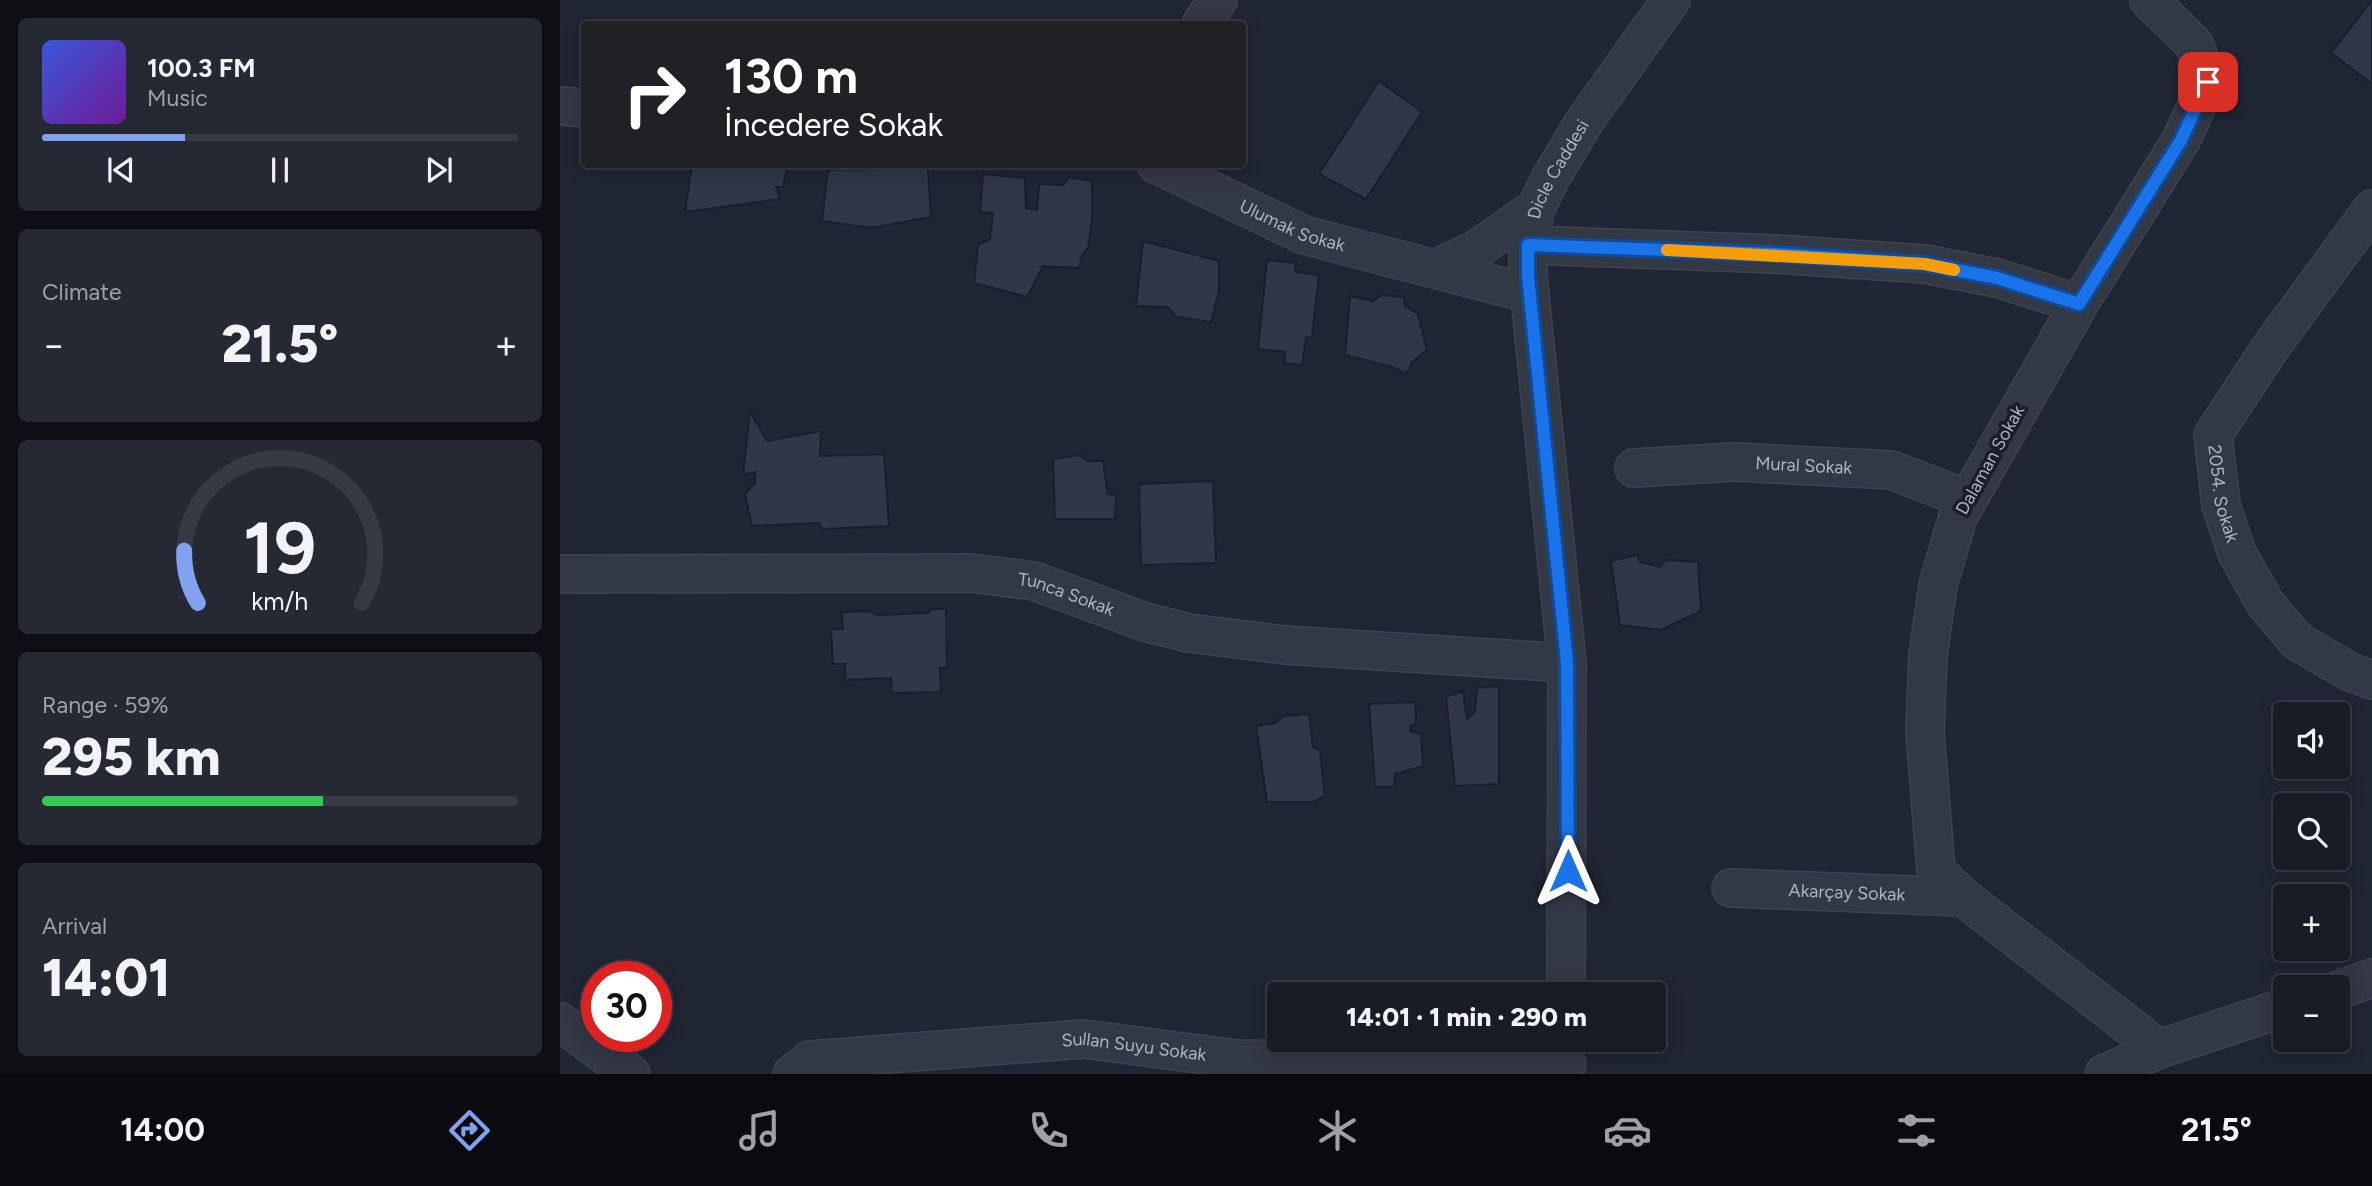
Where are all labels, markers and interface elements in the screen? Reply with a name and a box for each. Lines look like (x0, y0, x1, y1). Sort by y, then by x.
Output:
text: 130 m (724, 46, 858, 105)
icon: right (609, 49, 700, 140)
text: 100.3 FM (147, 52, 255, 84)
pin (2178, 52, 2238, 112)
icon: arrive (2189, 63, 2227, 101)
text: Music (147, 84, 208, 112)
text: İncedere Sokak (724, 106, 943, 144)
street label: Dicle Caddesi (1523, 116, 1594, 221)
icon: previous (102, 151, 140, 189)
icon: pause (261, 151, 299, 189)
icon: next (420, 151, 458, 189)
street label: Ulumak Sokak (1236, 195, 1348, 256)
text: Climate (42, 278, 121, 306)
text: 21.5° (222, 313, 338, 375)
text: − (42, 322, 66, 368)
text: + (494, 322, 518, 368)
street label: Dalaman Sokak (1951, 401, 2029, 519)
street label: 2054. Sokak (2203, 444, 2244, 546)
street label: Mural Sokak (1755, 452, 1853, 479)
text: 19 (244, 504, 316, 591)
street label: Tunca Sokak (1017, 568, 1118, 621)
text: km/h (251, 586, 309, 616)
text: Range · 59% (42, 691, 169, 719)
map controls (2273, 702, 2350, 1052)
button: sound (2273, 702, 2350, 779)
text: 295 km (42, 726, 221, 788)
button: search (2273, 793, 2350, 870)
position arrow (1531, 834, 1605, 908)
street label: Akarçay Sokak (1788, 879, 1906, 906)
button: + (2273, 884, 2350, 961)
text: Arrival (42, 912, 107, 940)
text: 14:01 (42, 947, 170, 1009)
speed limit sign: 30 (581, 961, 672, 1052)
button: − (2273, 975, 2350, 1052)
text: 14:01 · 1 min · 290 m (1346, 1001, 1587, 1033)
street label: Sullan Suyu Sokak (1061, 1028, 1208, 1066)
icon: directions (445, 1106, 494, 1155)
icon: music (735, 1106, 784, 1155)
icon: phone (1024, 1106, 1073, 1155)
icon: climate (1313, 1106, 1362, 1155)
icon: car (1603, 1106, 1652, 1155)
icon: filters (1892, 1106, 1941, 1155)
text: 14:00 (120, 1111, 205, 1149)
text: 21.5° (2181, 1111, 2252, 1149)

